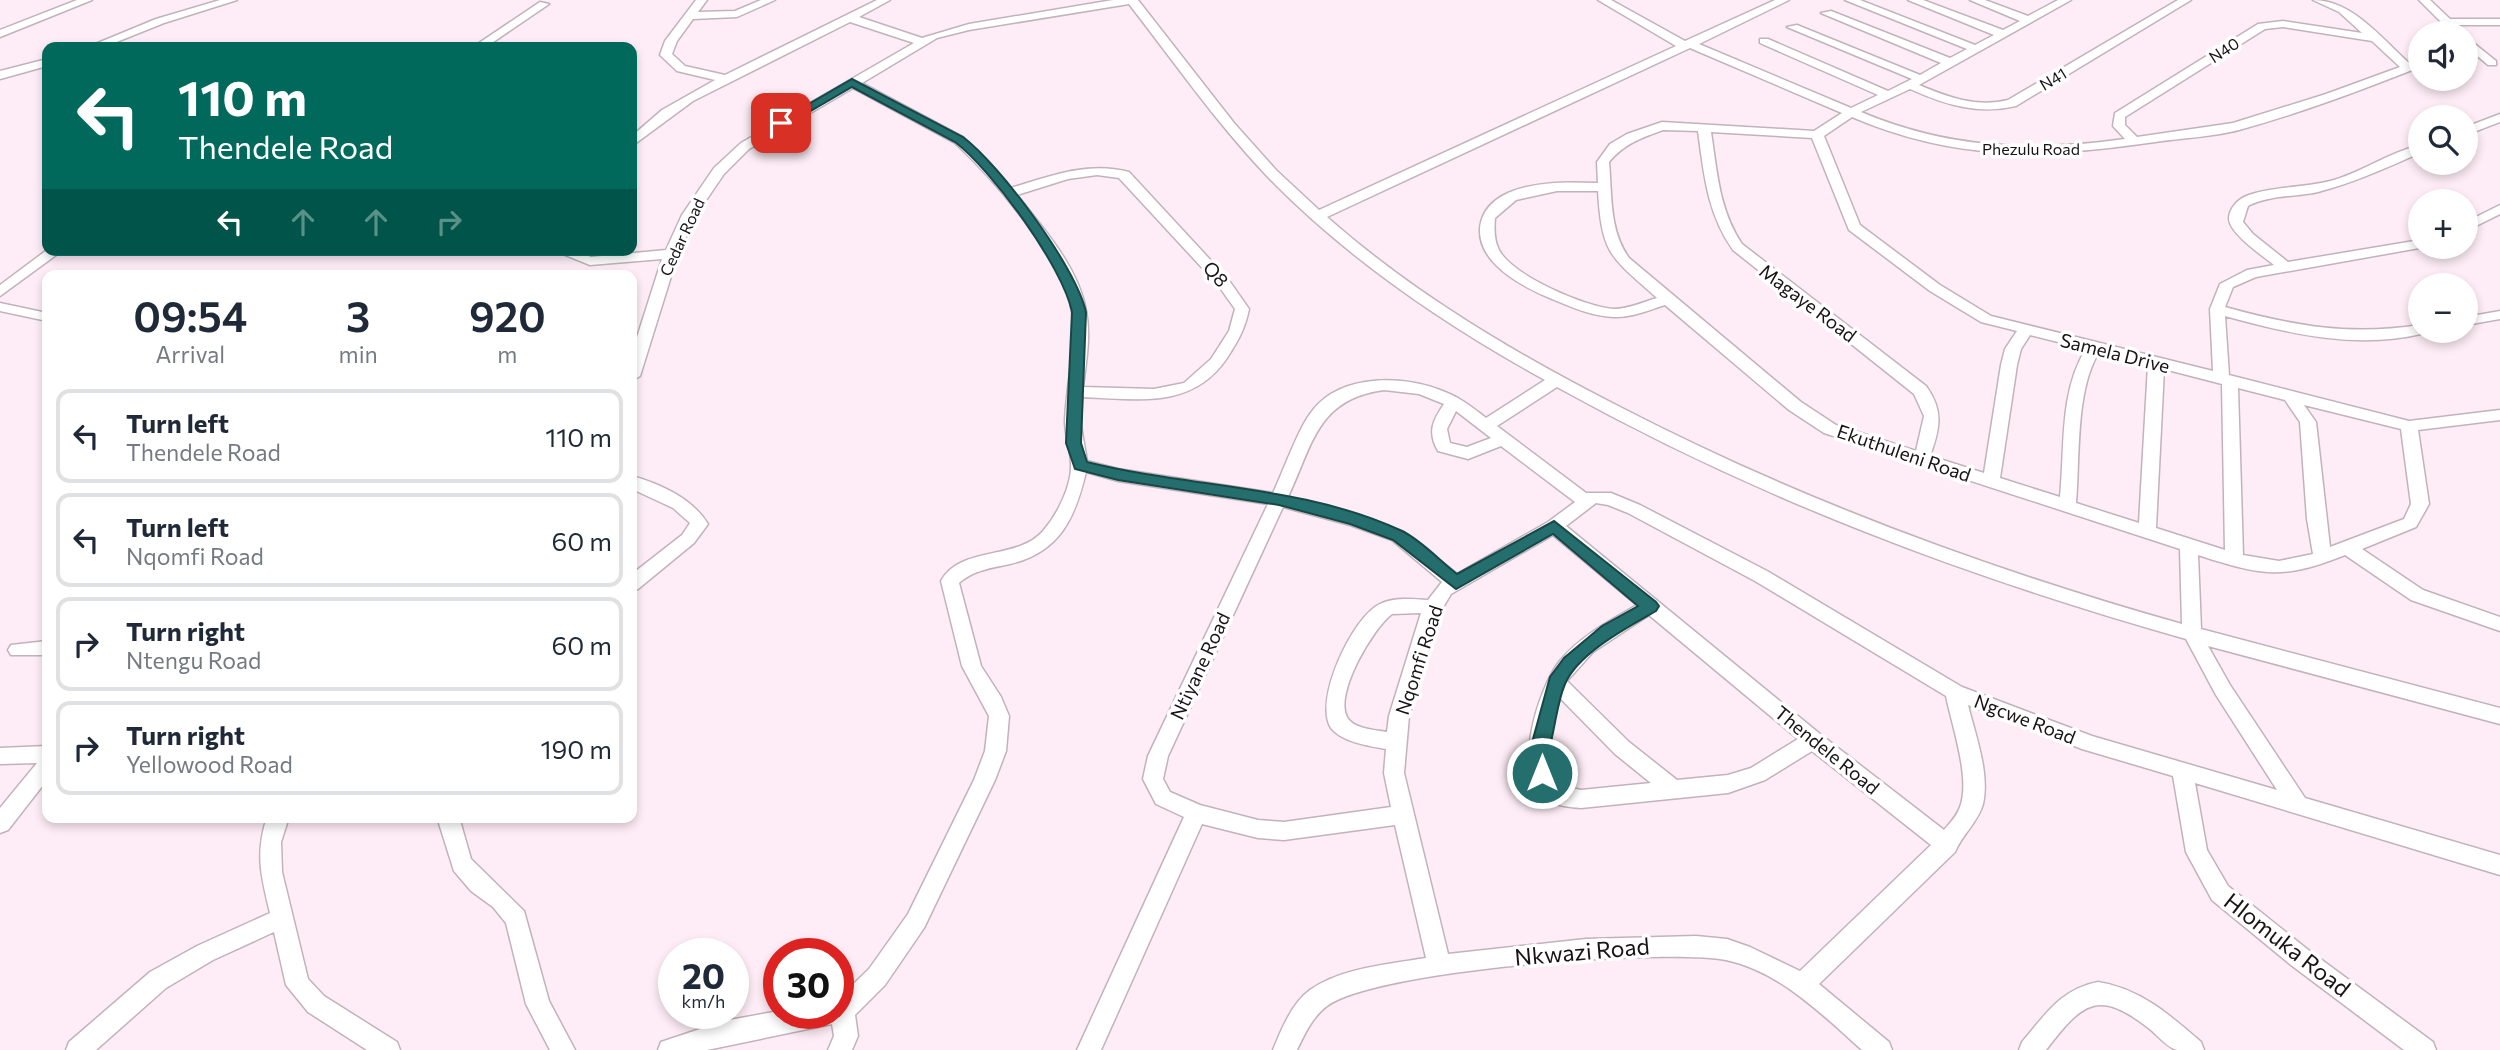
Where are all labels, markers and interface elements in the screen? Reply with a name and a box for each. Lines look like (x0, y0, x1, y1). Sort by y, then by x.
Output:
map controls (2408, 21, 2478, 343)
button: sound (2408, 21, 2478, 91)
street label: N40 (2205, 33, 2242, 66)
street label: N41 (2036, 63, 2070, 94)
text: 110 m (178, 66, 307, 126)
icon: left (63, 70, 154, 161)
pin (751, 93, 811, 153)
icon: arrive (762, 104, 800, 142)
button: search (2408, 105, 2478, 175)
text: Thendele Road (178, 126, 393, 166)
street label: Phezulu Road (1982, 139, 2080, 158)
button: + (2408, 189, 2478, 259)
street label: Cedar Road (655, 195, 708, 279)
icon: left (211, 203, 249, 241)
icon: ahead (284, 203, 322, 241)
icon: ahead (357, 203, 395, 241)
icon: right (430, 203, 468, 241)
street label: Q8 (1199, 256, 1234, 291)
street label: Magaye Road (1755, 259, 1861, 346)
button: − (2408, 273, 2478, 343)
text: 09:54 (133, 289, 247, 341)
text: 3 (346, 289, 370, 341)
text: 920 (469, 289, 546, 341)
street label: Samela Drive (2058, 328, 2172, 377)
text: Arrival (155, 340, 225, 368)
text: min (339, 340, 378, 368)
text: m (497, 340, 517, 368)
text: Turn left (126, 407, 229, 438)
icon: left (67, 417, 105, 455)
street label: Ekuthuleni Road (1834, 419, 1974, 486)
text: 110 m (545, 421, 612, 452)
text: Thendele Road (126, 438, 281, 466)
text: Turn left (126, 511, 229, 542)
icon: left (67, 521, 105, 559)
text: 60 m (552, 525, 612, 556)
text: Nqomfi Road (126, 542, 264, 570)
street label: Nqomfi Road (1390, 602, 1447, 717)
street label: Ntiyane Road (1165, 609, 1234, 723)
text: Turn right (126, 615, 245, 646)
icon: right (67, 625, 105, 663)
text: 60 m (552, 629, 612, 660)
text: Ntengu Road (126, 646, 261, 674)
street label: Ngcwe Road (1971, 689, 2079, 748)
street label: Thendele Road (1770, 700, 1884, 799)
text: Turn right (126, 719, 245, 750)
icon: right (67, 729, 105, 767)
text: 190 m (540, 733, 612, 764)
position arrow (1505, 736, 1579, 810)
text: Yellowood Road (126, 750, 293, 778)
street label: Hlomuka Road (2219, 886, 2356, 1002)
street label: Nkwazi Road (1513, 931, 1651, 971)
speed limit sign: 30 (763, 938, 854, 1029)
text: 20 (682, 953, 725, 996)
text: km/h (682, 990, 725, 1012)

